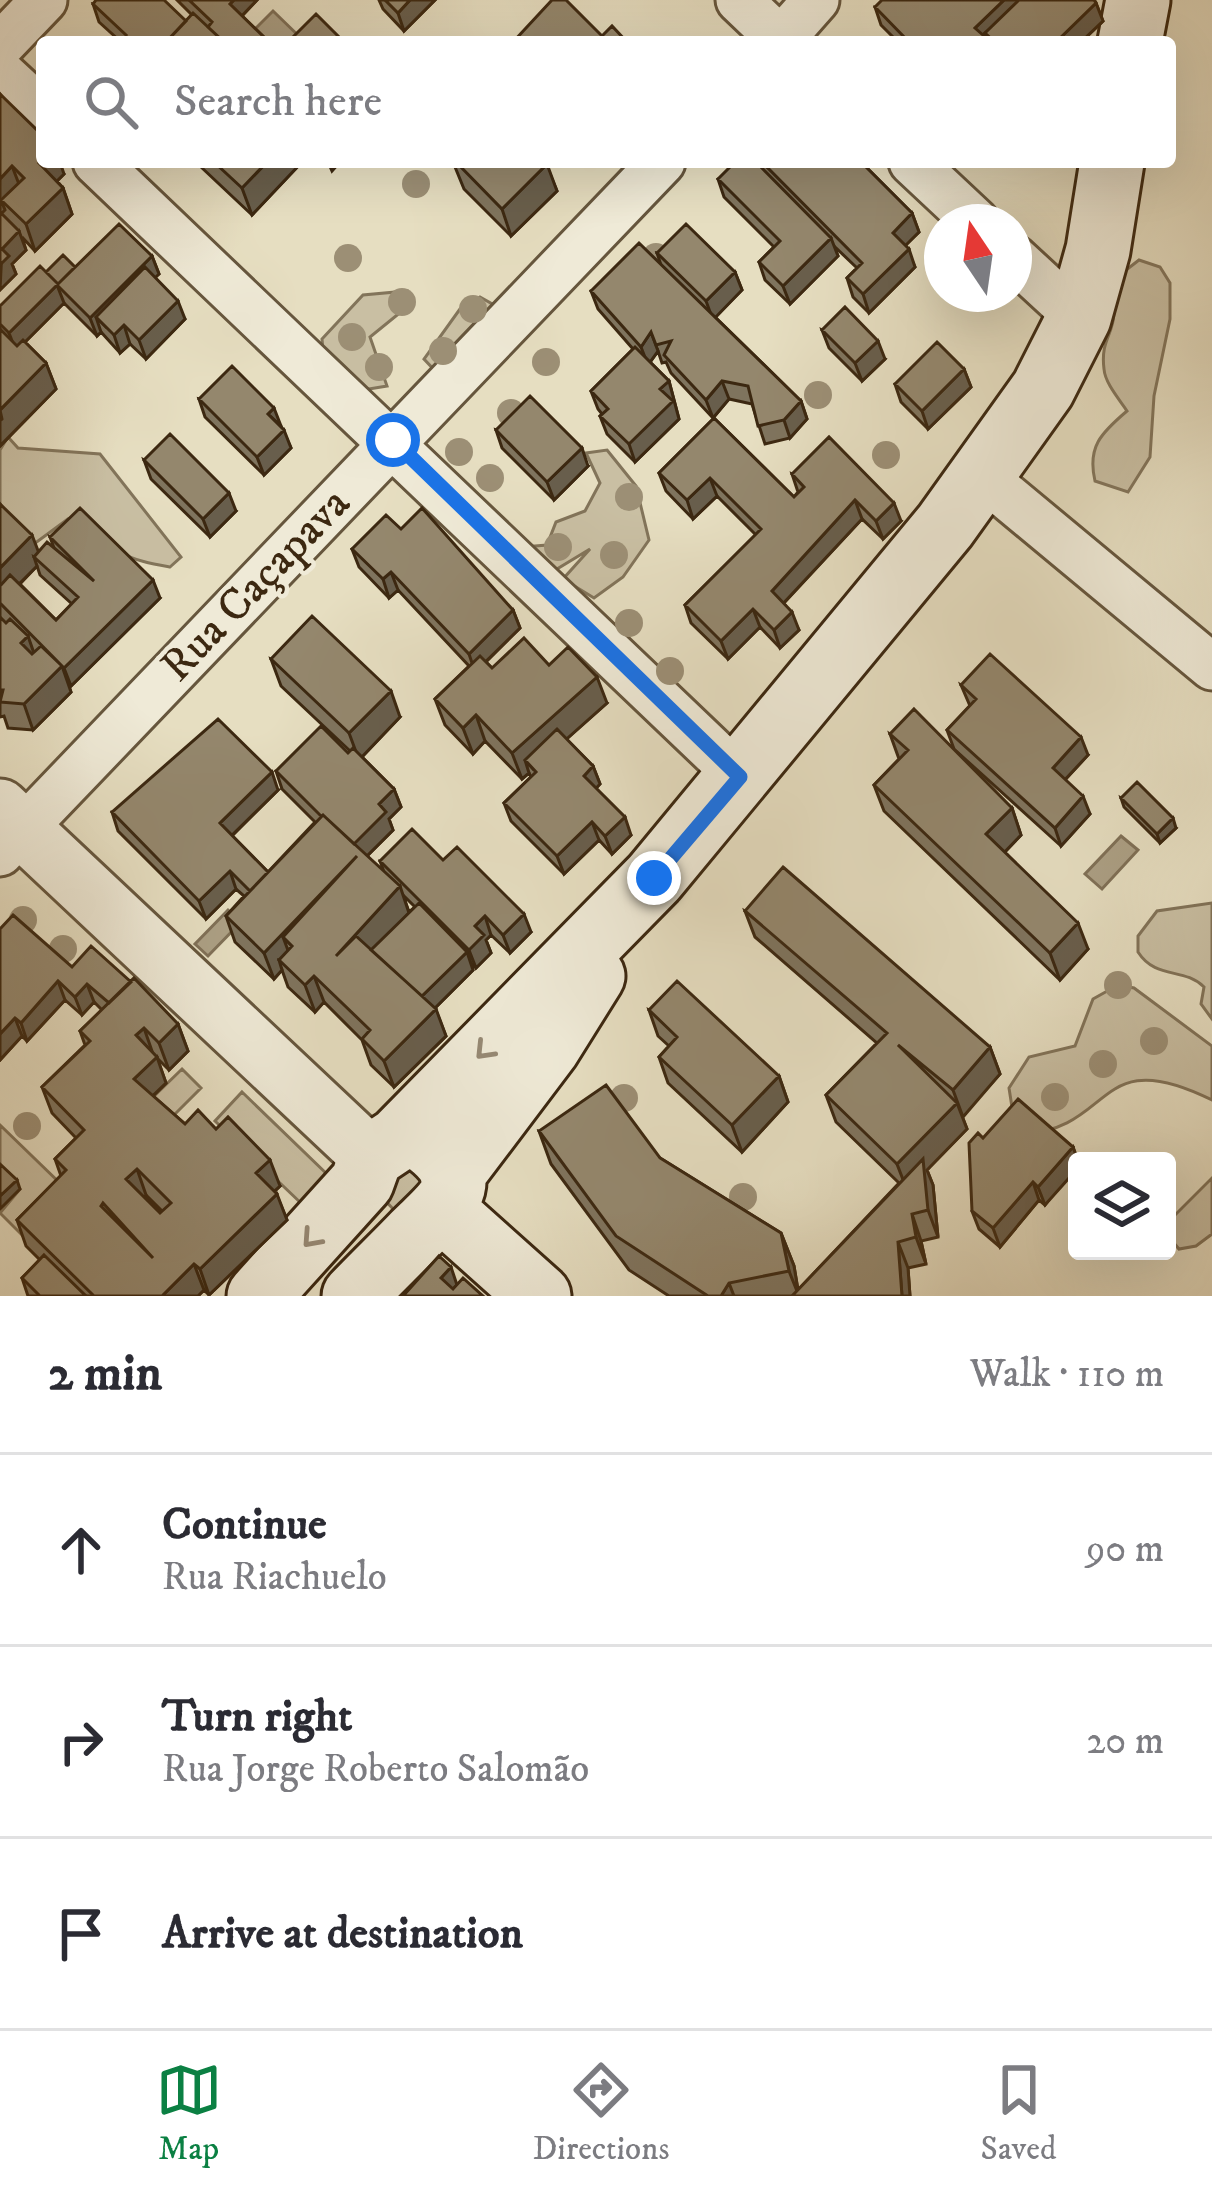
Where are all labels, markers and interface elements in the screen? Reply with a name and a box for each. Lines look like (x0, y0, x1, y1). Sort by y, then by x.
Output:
search box (36, 36, 1176, 168)
icon: search (78, 69, 144, 135)
text: Search here (174, 74, 382, 130)
north arrow (924, 204, 1032, 312)
route start (366, 413, 420, 467)
street label: Rua Caçapava (150, 476, 362, 694)
route end (627, 851, 681, 905)
one-way arrow (476, 1037, 498, 1059)
map controls (1068, 1152, 1176, 1260)
button: layers (1068, 1152, 1176, 1260)
one-way arrow (304, 1225, 325, 1247)
text: 2 min (48, 1342, 162, 1406)
text: Walk · 110 m (970, 1350, 1164, 1399)
text: Continue (162, 1497, 327, 1553)
icon: ahead (48, 1517, 114, 1583)
text: 90 m (1086, 1525, 1164, 1574)
text: Rua Riachuelo (162, 1553, 387, 1602)
text: Turn right (162, 1689, 352, 1745)
icon: right (48, 1709, 114, 1775)
text: 20 m (1086, 1717, 1164, 1766)
text: Rua Jorge Roberto Salomão (162, 1745, 589, 1794)
icon: arrive (48, 1901, 114, 1967)
text: Arrive at destination (162, 1906, 523, 1962)
tab: Map (156, 2057, 222, 2170)
tab: Directions (533, 2057, 669, 2170)
tab: Saved (981, 2057, 1056, 2170)

